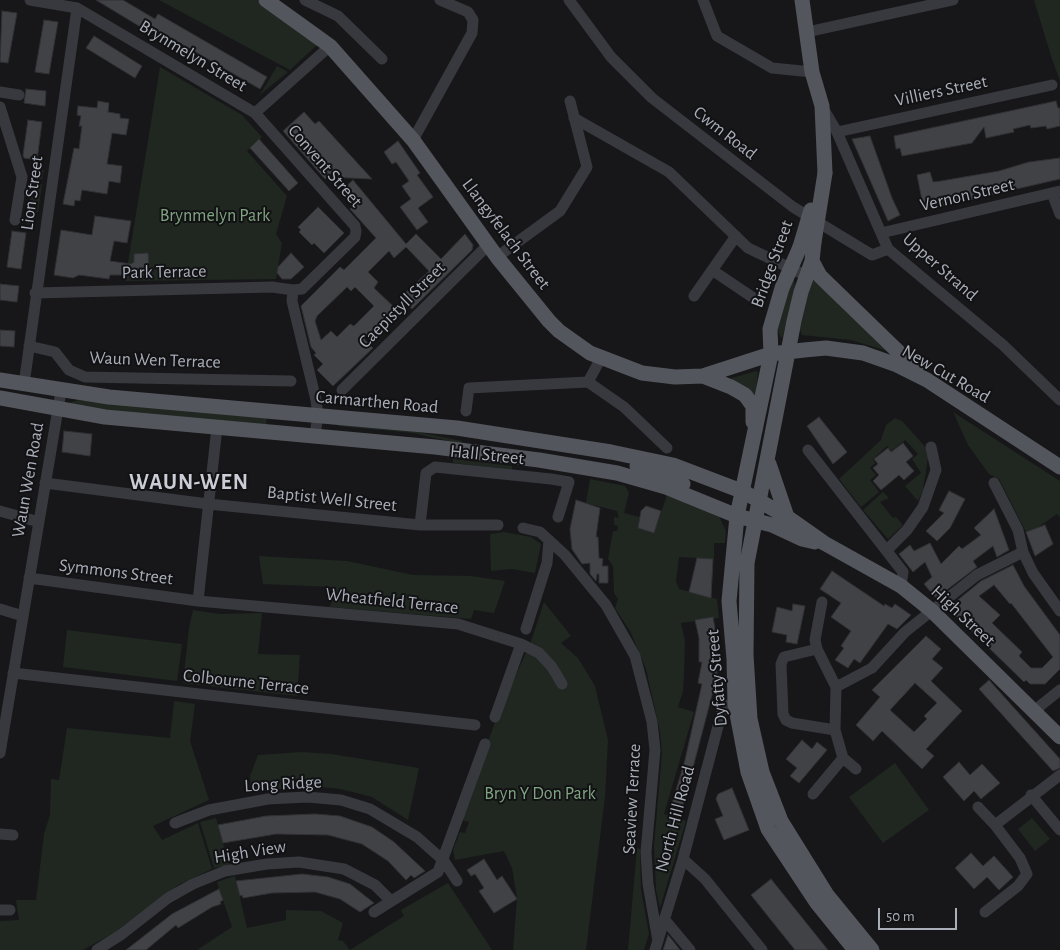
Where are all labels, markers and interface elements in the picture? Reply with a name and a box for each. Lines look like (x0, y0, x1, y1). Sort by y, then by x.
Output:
street label: Brynmelyn Street (135, 15, 251, 97)
street label: Villiers Street (893, 71, 989, 111)
street label: Cwm Road (689, 102, 761, 164)
street label: Convent Street (283, 120, 367, 212)
street label: Lion Street (16, 154, 48, 232)
street label: Llangyfelach Street (457, 174, 555, 294)
street label: Vernon Street (918, 174, 1016, 216)
park label: Brynmelyn Park (160, 205, 270, 227)
street label: Bridge Street (746, 217, 798, 311)
street label: Upper Strand (898, 228, 982, 306)
street label: Caepistyll Street (354, 257, 450, 353)
street label: Park Terrace (121, 260, 207, 284)
street label: New Cut Road (898, 340, 994, 408)
street label: Waun Wen Terrace (89, 347, 221, 373)
street label: Carmarthen Road (315, 386, 439, 418)
street label: Waun Wen Road (7, 421, 49, 539)
street label: Hall Street (449, 440, 525, 470)
district label: WAUN-WEN (128, 469, 250, 495)
street label: Baptist Well Street (266, 481, 398, 517)
street label: Symmons Street (58, 554, 174, 590)
street label: High Street (926, 581, 1000, 651)
street label: Wheatfield Terrace (324, 583, 460, 619)
street label: Dyfatty Street (702, 629, 732, 727)
street label: Colbourne Terrace (182, 665, 310, 699)
street label: Seaview Terrace (618, 743, 646, 855)
street label: North Hill Road (650, 764, 700, 874)
street label: Long Ridge (244, 771, 322, 797)
park label: Bryn Y Don Park (484, 783, 596, 805)
street label: High View (212, 836, 288, 868)
scale bar (880, 898, 959, 930)
text: 50 m (886, 909, 915, 924)

